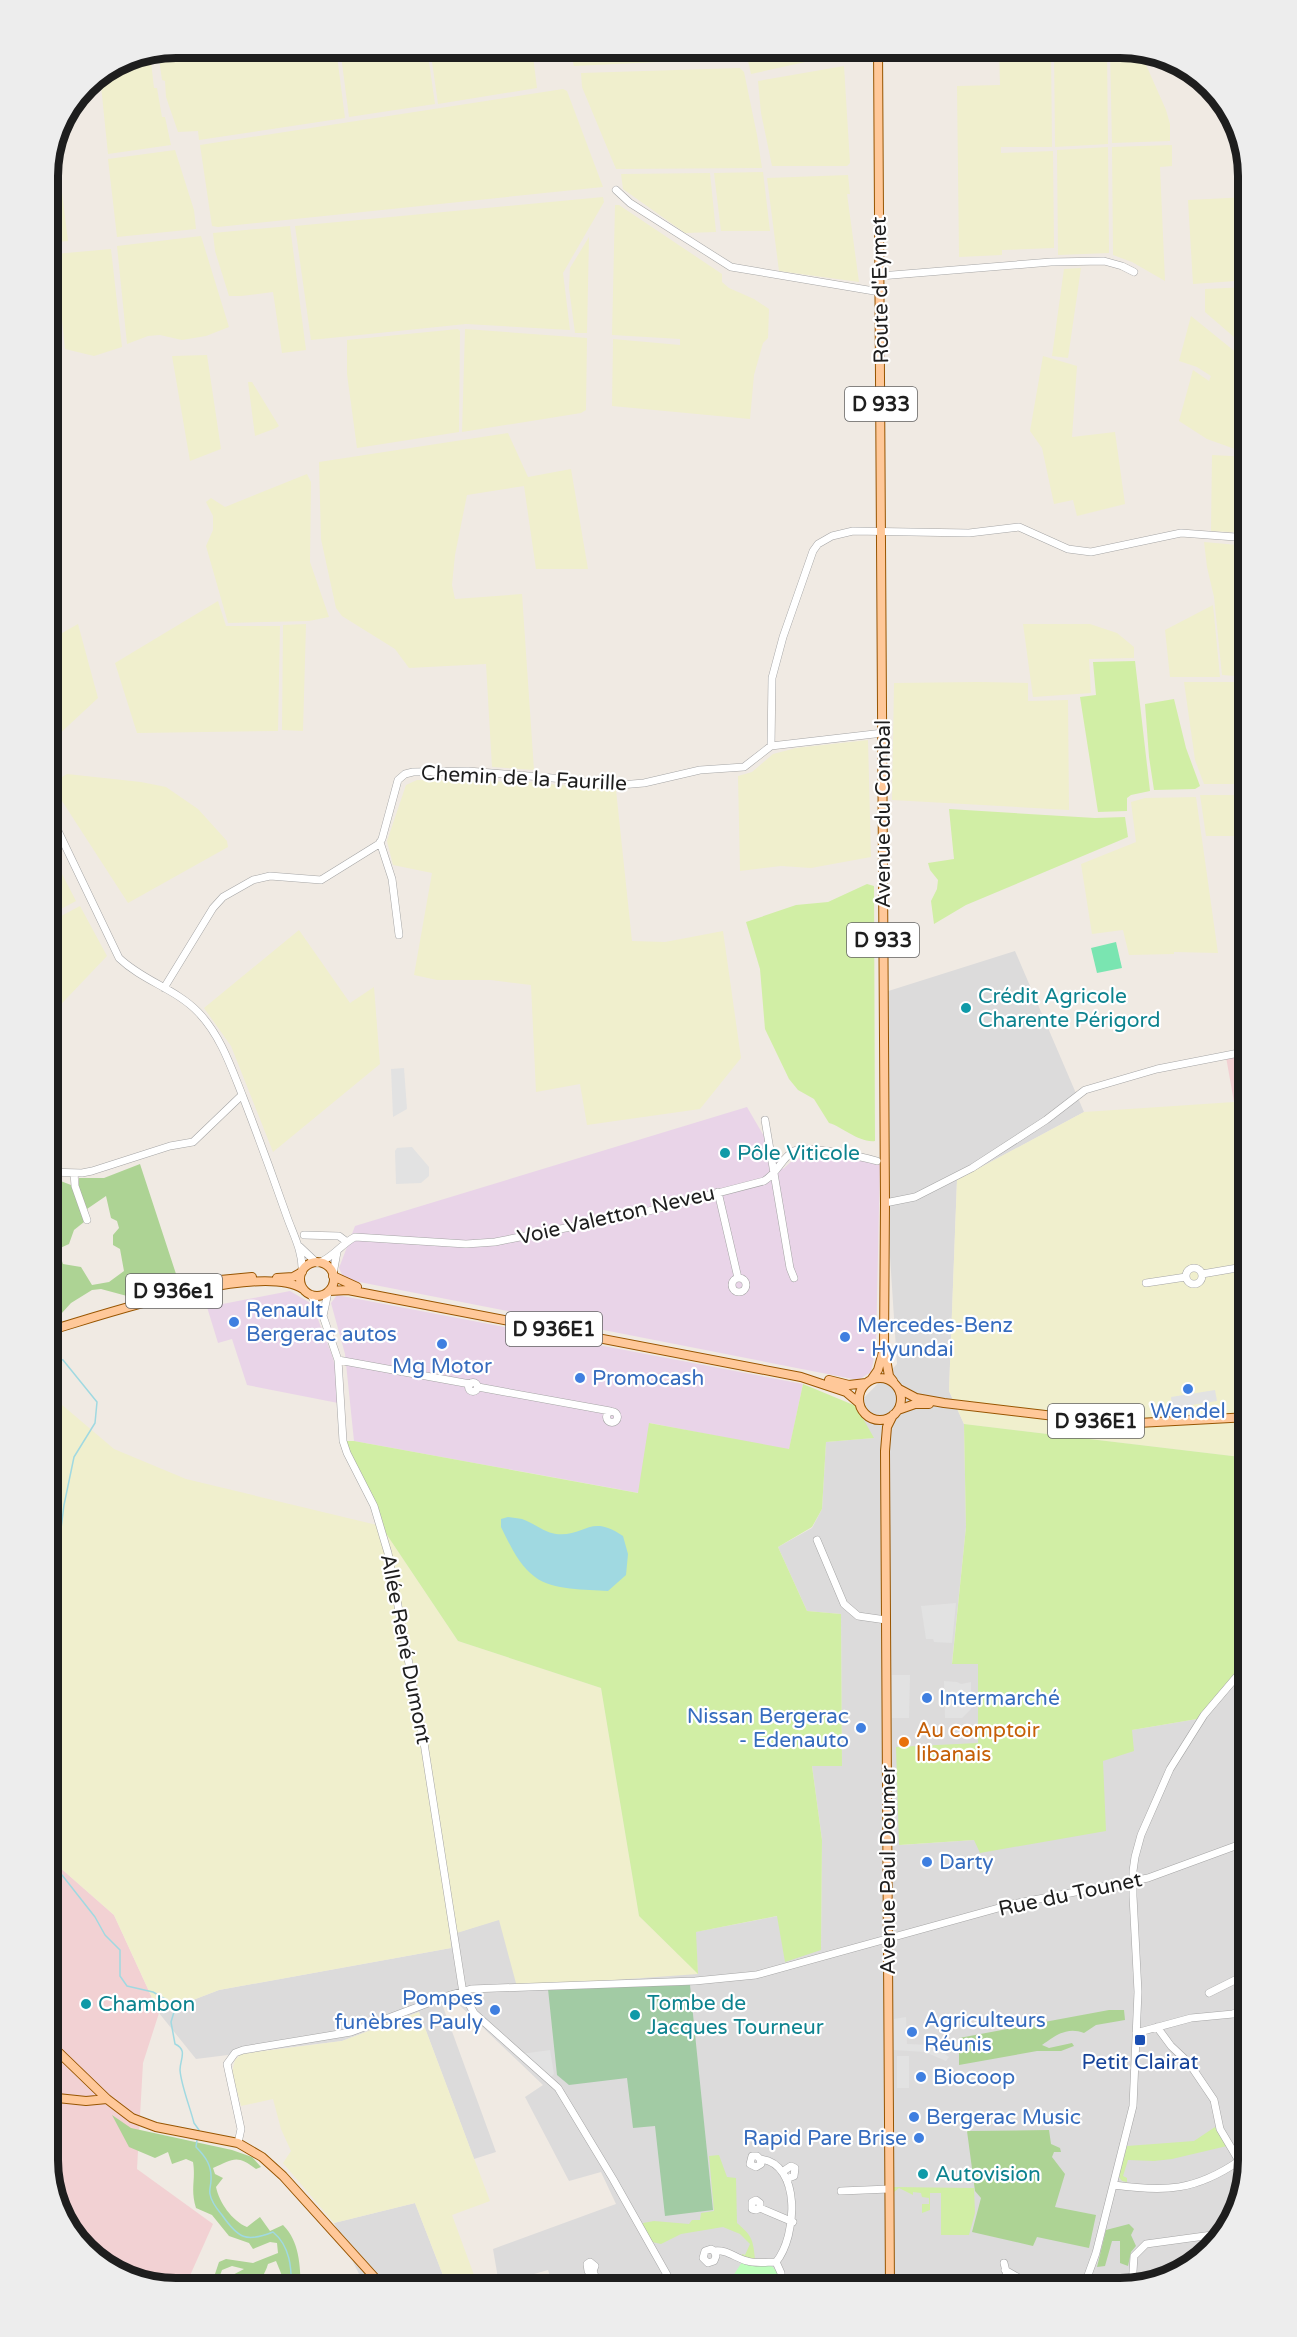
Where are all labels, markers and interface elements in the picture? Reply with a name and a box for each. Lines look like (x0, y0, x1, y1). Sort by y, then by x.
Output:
street label: Route d'Eymet (867, 216, 894, 364)
road number: D 933 (845, 387, 917, 421)
street label: Avenue du Combal (871, 720, 896, 908)
street label: Chemin de la Faurille (420, 761, 628, 796)
road number: D 933 (847, 923, 919, 957)
place label: Crédit Agricole Charente Périgord (978, 984, 1161, 1033)
marker: Crédit Agricole Charente Périgord (959, 1001, 973, 1015)
place label: Pôle Viticole (737, 1141, 860, 1166)
marker: Pôle Viticole (718, 1146, 732, 1160)
street label: Voie Valetton Neveu (515, 1181, 717, 1250)
road number: D 936e1 (126, 1274, 222, 1308)
place label: Renault Bergerac autos (246, 1298, 397, 1347)
road number: D 936E1 (506, 1312, 602, 1346)
place label: Mercedes-Benz - Hyundai (857, 1313, 1013, 1362)
marker: Renault Bergerac autos (227, 1315, 241, 1329)
marker: Mercedes-Benz - Hyundai (838, 1330, 852, 1344)
marker: Mg Motor (435, 1337, 449, 1351)
place label: Mg Motor (392, 1354, 492, 1379)
place label: Promocash (592, 1366, 704, 1391)
marker: Promocash (573, 1371, 587, 1385)
marker: Wendel (1181, 1382, 1195, 1396)
place label: Wendel (1150, 1399, 1226, 1424)
road number: D 936E1 (1048, 1404, 1144, 1438)
street label: Allée René Dumont (375, 1552, 436, 1746)
place label: Intermarché (939, 1686, 1060, 1711)
marker: Intermarché (920, 1691, 934, 1705)
place label: Nissan Bergerac - Edenauto (687, 1704, 849, 1753)
place label: Au comptoir libanais (916, 1718, 1040, 1767)
marker: Nissan Bergerac - Edenauto (854, 1721, 868, 1735)
marker: Au comptoir libanais (897, 1735, 911, 1749)
street label: Avenue Paul Doumer (876, 1765, 901, 1975)
place label: Darty (939, 1850, 994, 1875)
marker: Darty (920, 1855, 934, 1869)
street label: Rue du Tounet (996, 1867, 1144, 1922)
place label: Pompes funèbres Pauly (335, 1986, 483, 2035)
place label: Tombe de Jacques Tourneur (647, 1991, 824, 2040)
place label: Chambon (98, 1992, 195, 2017)
marker: Chambon (79, 1997, 93, 2011)
marker: Pompes funèbres Pauly (488, 2003, 502, 2017)
marker: Tombe de Jacques Tourneur (628, 2008, 642, 2022)
place label: Agriculteurs Réunis (924, 2008, 1046, 2057)
marker: Agriculteurs Réunis (905, 2025, 919, 2039)
marker: Petit Clairat (1133, 2033, 1147, 2047)
place label: Petit Clairat (1082, 2050, 1198, 2075)
place label: Biocoop (933, 2065, 1015, 2090)
marker: Biocoop (914, 2070, 928, 2084)
place label: Bergerac Music (926, 2105, 1081, 2130)
marker: Bergerac Music (907, 2110, 921, 2124)
place label: Rapid Pare Brise (743, 2126, 907, 2151)
marker: Rapid Pare Brise (912, 2131, 926, 2145)
place label: Autovision (935, 2162, 1041, 2187)
marker: Autovision (916, 2167, 930, 2181)

